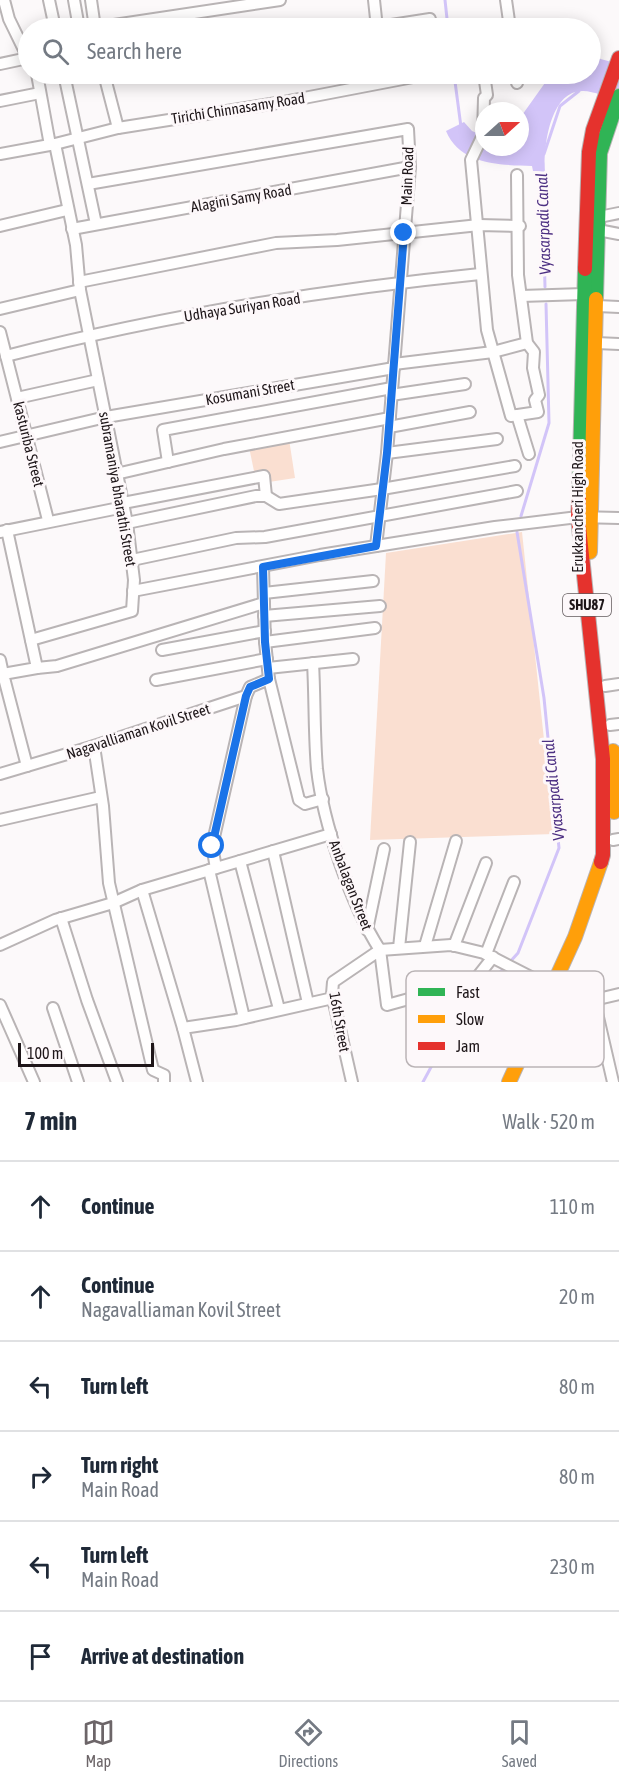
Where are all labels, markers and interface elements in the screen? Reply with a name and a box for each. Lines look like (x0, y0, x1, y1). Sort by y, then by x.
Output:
search box (18, 18, 601, 84)
icon: search (39, 35, 72, 68)
text: Search here (87, 38, 182, 64)
street label: Tirichi Chinnasamy Road (170, 89, 306, 127)
north arrow (475, 102, 529, 156)
street label: Main Road (397, 146, 417, 206)
water label: Vyasarpadi Canal (532, 173, 555, 275)
street label: Alagini Samy Road (189, 181, 293, 215)
route end (390, 219, 416, 245)
street label: Udhaya Suriyan Road (183, 289, 301, 325)
street label: Kosumani Street (204, 376, 296, 408)
street label: kasturiba Street (10, 400, 48, 488)
street label: subramaniya bharathi Street (96, 410, 140, 568)
street label: Erukkancheri High Road (569, 441, 586, 573)
road number: SHU87 (563, 594, 611, 616)
street label: Nagavalliaman Kovil Street (64, 700, 212, 762)
water label: Vyasarpadi Canal (539, 738, 568, 842)
route start (198, 832, 224, 858)
street label: Anbalagan Street (326, 838, 376, 932)
legend (406, 971, 604, 1067)
text: Fast (456, 983, 480, 1001)
street label: 16th Street (326, 991, 354, 1053)
text: Slow (456, 1010, 484, 1028)
text: Jam (456, 1037, 480, 1055)
scale bar (18, 1040, 154, 1068)
text: 100 m (27, 1044, 63, 1062)
text: 7 min (24, 1106, 77, 1136)
text: Walk · 520 m (503, 1110, 595, 1133)
icon: ahead (24, 1190, 57, 1223)
text: Continue (81, 1193, 155, 1219)
text: 110 m (550, 1195, 595, 1218)
text: Continue (81, 1272, 155, 1298)
icon: ahead (24, 1280, 57, 1313)
text: 20 m (559, 1285, 595, 1308)
text: Nagavalliaman Kovil Street (81, 1298, 281, 1321)
icon: left (24, 1370, 57, 1403)
text: Turn left (81, 1373, 148, 1399)
text: 80 m (559, 1375, 595, 1398)
text: Turn right (81, 1452, 158, 1478)
icon: right (24, 1460, 57, 1493)
text: 80 m (559, 1465, 595, 1488)
text: Main Road (81, 1478, 159, 1501)
text: Turn left (81, 1542, 148, 1568)
icon: left (24, 1550, 57, 1583)
text: 230 m (550, 1555, 595, 1578)
text: Main Road (81, 1568, 159, 1591)
icon: arrive (24, 1640, 57, 1673)
text: Arrive at destination (81, 1643, 244, 1669)
tab: Map (82, 1716, 115, 1770)
tab: Directions (278, 1716, 338, 1770)
tab: Saved (502, 1716, 537, 1770)

